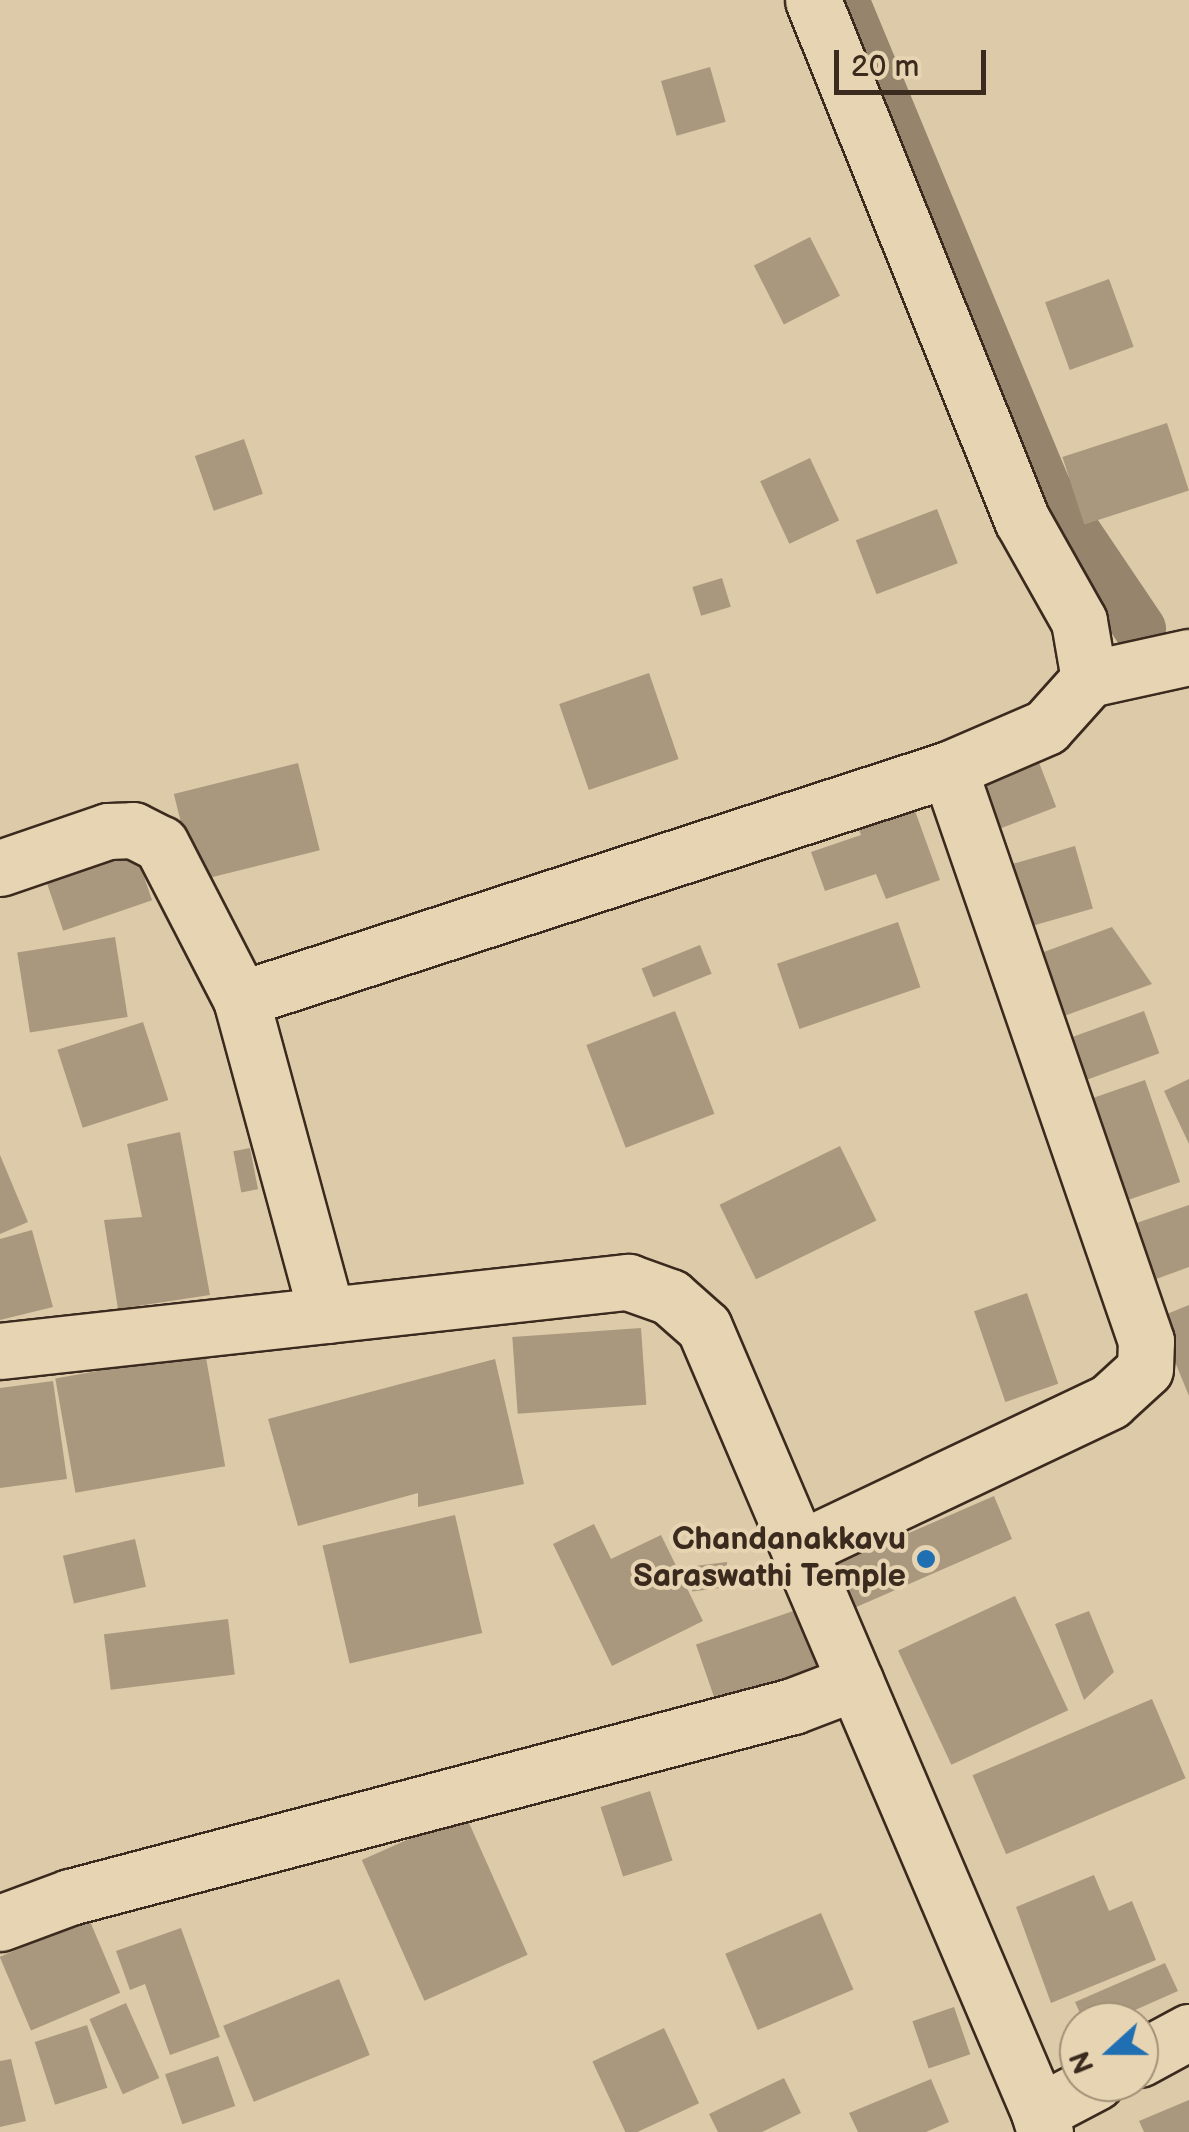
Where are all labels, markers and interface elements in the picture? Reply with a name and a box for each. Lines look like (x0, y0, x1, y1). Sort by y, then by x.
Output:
scale bar (839, 30, 992, 92)
text: 20 m (851, 49, 919, 85)
place label: Chandanakkavu Saraswathi Temple (633, 1522, 906, 1597)
marker: Chandanakkavu Saraswathi Temple (915, 1548, 937, 1570)
north arrow (1059, 2002, 1159, 2102)
text: N (1063, 2046, 1102, 2078)

